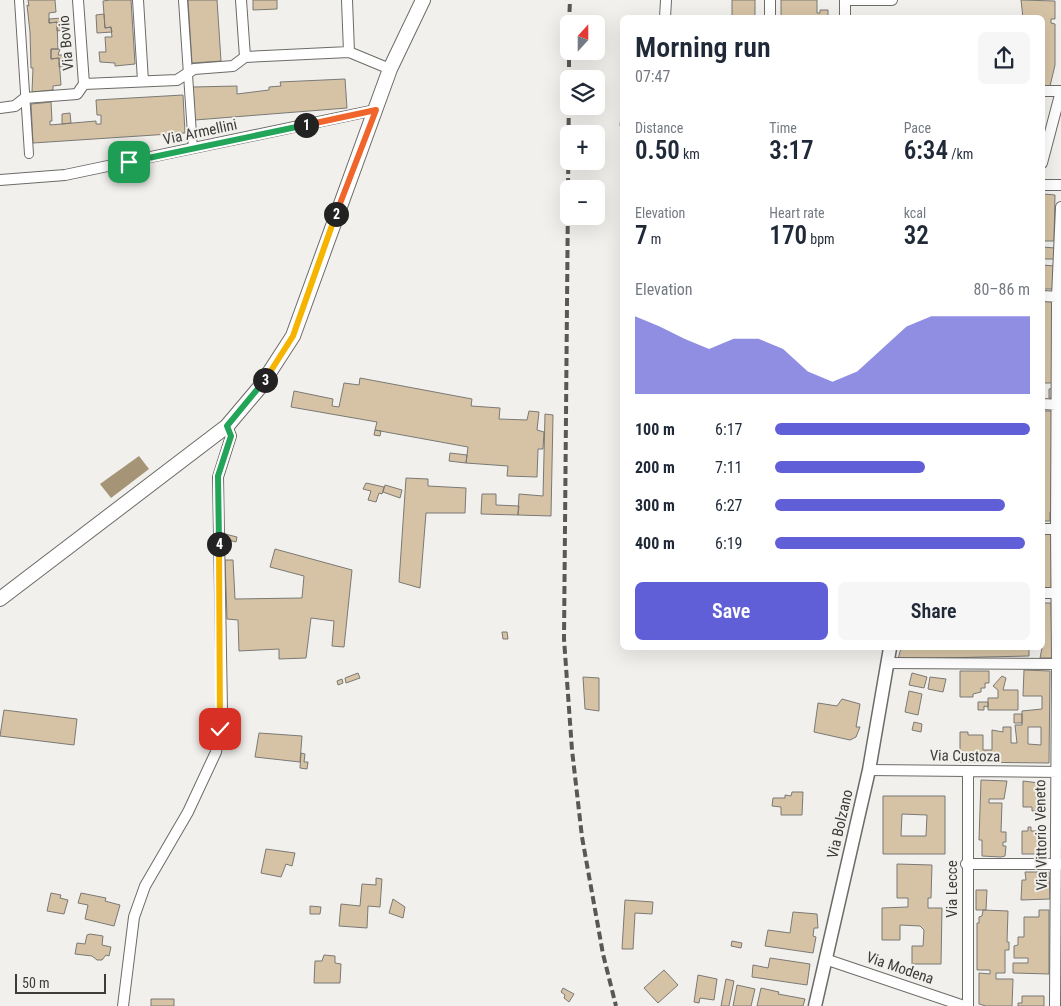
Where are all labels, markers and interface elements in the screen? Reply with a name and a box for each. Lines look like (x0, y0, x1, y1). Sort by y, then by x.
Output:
street label: Via Bovio (55, 15, 77, 71)
north arrow (560, 15, 605, 60)
map controls (560, 15, 605, 225)
text: Morning run (635, 31, 771, 64)
button: share (978, 32, 1030, 84)
text: 07:47 (635, 67, 670, 86)
button: layers (560, 70, 605, 115)
pin: 1 (294, 112, 318, 138)
street label: Via Armellini (161, 115, 239, 149)
text: 1 (303, 117, 310, 133)
text: Distance (635, 120, 683, 136)
text: Time (769, 120, 797, 136)
text: Pace (904, 120, 931, 136)
button: + (560, 125, 605, 170)
text: 0.50 (635, 136, 680, 165)
text: 3:17 (769, 136, 814, 165)
text: 6:34 (904, 136, 948, 165)
pin (108, 141, 150, 183)
text: km (680, 146, 700, 162)
text: /km (948, 146, 973, 162)
icon: arrive (115, 148, 143, 176)
button: − (560, 180, 605, 225)
pin: 2 (324, 202, 348, 226)
text: Elevation (635, 205, 685, 221)
text: Heart rate (769, 205, 825, 221)
text: kcal (904, 205, 926, 221)
text: 2 (333, 206, 340, 222)
text: 7 (635, 221, 648, 250)
text: 170 (769, 221, 807, 250)
text: 32 (904, 221, 929, 250)
text: m (648, 231, 661, 247)
text: bpm (807, 231, 835, 247)
text: Elevation (635, 280, 693, 299)
text: 80–86 m (974, 280, 1030, 299)
pin: 3 (252, 368, 278, 392)
text: 3 (262, 372, 269, 388)
text: 100 m (635, 420, 675, 439)
text: 6:17 (715, 420, 742, 439)
text: 200 m (635, 458, 675, 477)
text: 7:11 (715, 458, 742, 477)
text: 300 m (635, 496, 675, 515)
text: 6:27 (715, 496, 742, 515)
pin: 4 (206, 532, 232, 556)
text: 400 m (635, 534, 675, 553)
text: 6:19 (715, 534, 742, 553)
text: 4 (216, 536, 223, 552)
button: Save (635, 582, 828, 640)
button: Share (838, 582, 1030, 640)
pin (199, 708, 241, 750)
icon: check (206, 715, 234, 743)
street label: Via Custoza (930, 746, 1000, 766)
street label: Via Vittorio Veneto (1031, 779, 1051, 891)
street label: Via Bolzano (823, 788, 857, 860)
street label: Via Lecce (943, 860, 961, 918)
street label: Via Modena (864, 948, 936, 988)
scale bar (15, 971, 106, 994)
text: 50 m (22, 975, 50, 991)

